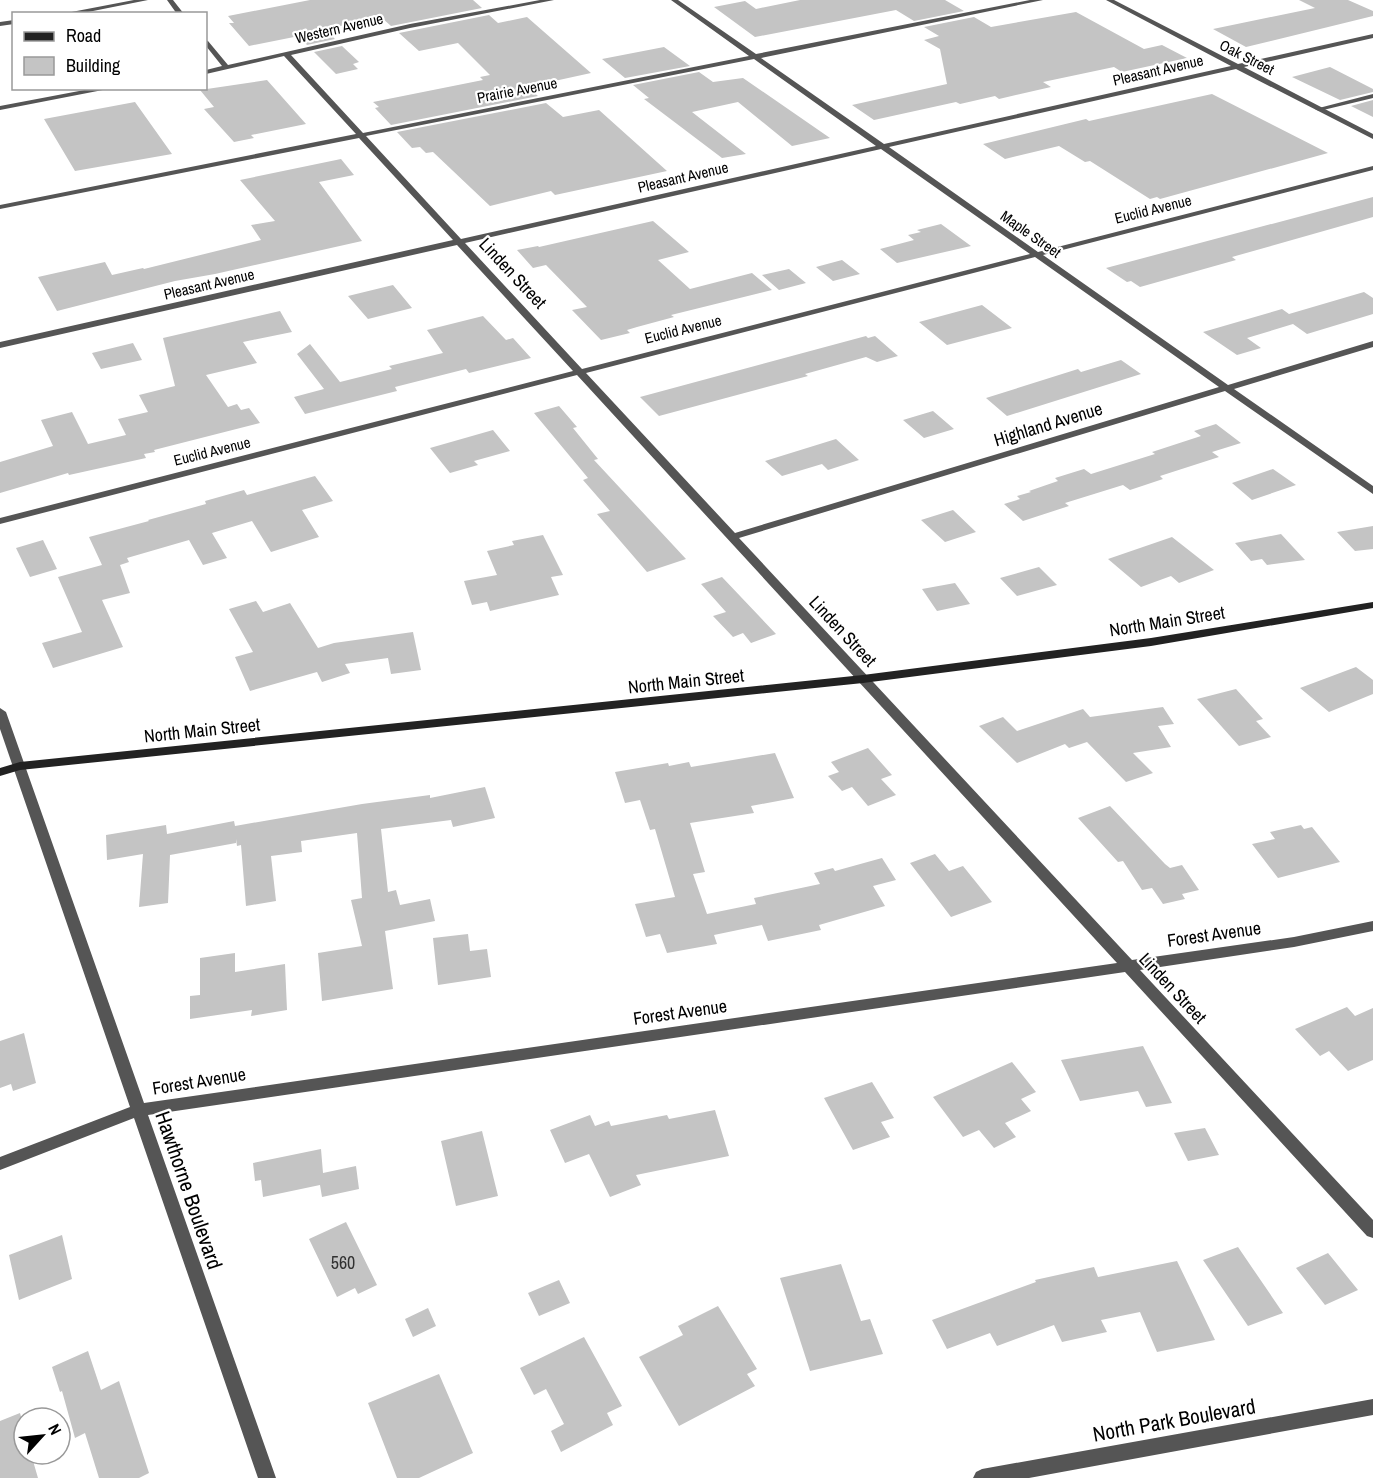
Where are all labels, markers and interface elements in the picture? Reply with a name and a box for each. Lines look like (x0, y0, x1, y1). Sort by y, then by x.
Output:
street label: Western Avenue (293, 8, 385, 48)
legend (12, 12, 207, 90)
text: Road (66, 23, 101, 48)
street label: Oak Street (1216, 34, 1278, 80)
street label: Pleasant Avenue (1111, 49, 1205, 91)
text: Building (66, 53, 121, 78)
street label: Prairie Avenue (475, 72, 559, 108)
street label: Pleasant Avenue (636, 156, 730, 198)
street label: Euclid Avenue (1112, 189, 1194, 229)
street label: Maple Street (996, 205, 1066, 263)
street label: Linden Street (474, 232, 552, 314)
street label: Pleasant Avenue (162, 263, 256, 305)
street label: Euclid Avenue (642, 309, 724, 349)
street label: Highland Avenue (991, 396, 1105, 452)
street label: Euclid Avenue (171, 431, 253, 471)
street label: Linden Street (804, 590, 882, 672)
street label: North Main Street (1108, 600, 1226, 642)
street label: North Main Street (627, 662, 745, 700)
street label: North Main Street (143, 711, 261, 749)
street label: Forest Avenue (1166, 915, 1262, 953)
street label: Linden Street (1134, 947, 1212, 1029)
street label: Forest Avenue (632, 993, 728, 1031)
street label: Forest Avenue (151, 1061, 247, 1101)
street label: Hawthorne Boulevard (148, 1107, 230, 1273)
house number: 560 (331, 1250, 355, 1275)
street label: North Park Boulevard (1090, 1391, 1258, 1449)
north arrow (12, 1406, 72, 1466)
text: N (43, 1420, 67, 1438)

